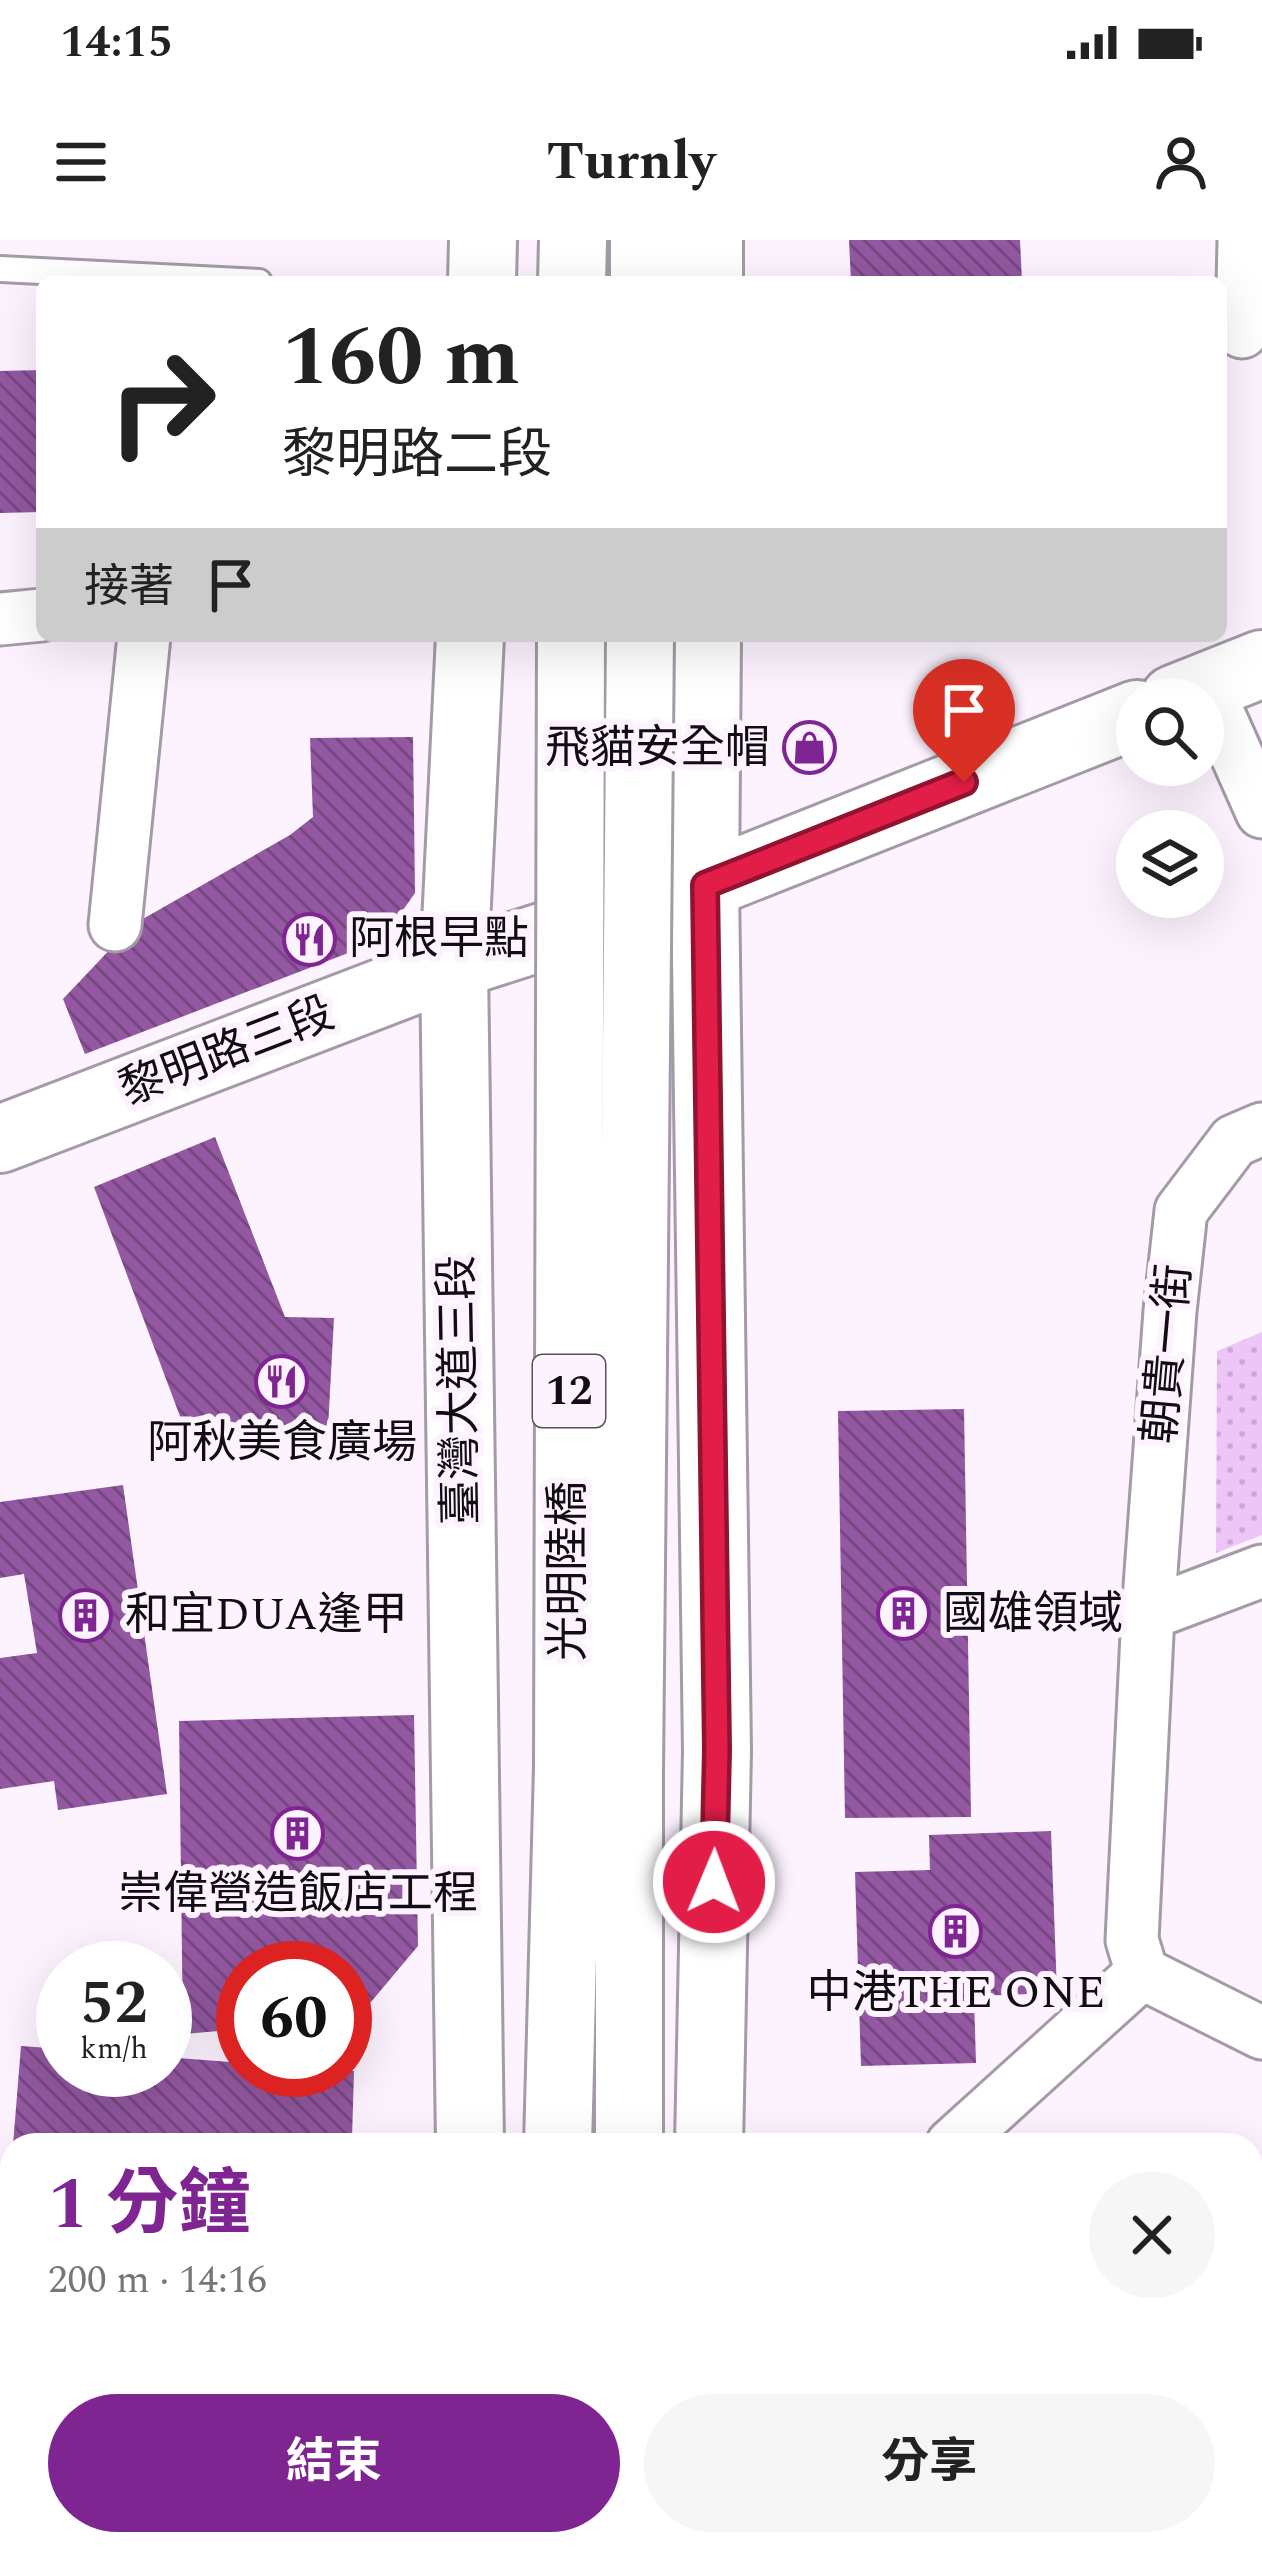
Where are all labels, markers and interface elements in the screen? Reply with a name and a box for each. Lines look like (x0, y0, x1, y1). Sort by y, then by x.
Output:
text: 14:15 (60, 8, 173, 77)
text: Turnly (546, 121, 716, 203)
icon: menu (48, 129, 114, 195)
icon: person (1148, 129, 1214, 195)
text: 160 m (282, 294, 520, 422)
icon: right (84, 324, 240, 480)
text: 黎明路二段 (282, 415, 552, 497)
icon: arrive (198, 552, 264, 618)
text: 接著 (84, 553, 174, 622)
pin (913, 659, 1015, 782)
icon: arrive (931, 677, 997, 743)
map controls (1116, 678, 1224, 918)
button: search (1116, 678, 1224, 786)
place label: 飛貓安全帽 (545, 714, 770, 783)
shop icon: 飛貓安全帽 (781, 720, 837, 776)
button: layers (1116, 810, 1224, 918)
place label: 阿根早點 (349, 905, 529, 974)
restaurant icon: 阿根早點 (282, 911, 338, 967)
street label: 黎明路三段 (110, 979, 344, 1125)
street label: 臺灣大道三段 (423, 1254, 497, 1526)
street label: 朝貴一街 (1126, 1261, 1210, 1447)
restaurant icon: 阿秋美食廣場 (254, 1354, 310, 1410)
road number: 12 (533, 1355, 605, 1427)
place label: 阿秋美食廣場 (147, 1409, 417, 1478)
street label: 光明陸橋 (534, 1481, 603, 1661)
place label: 國雄領域 (943, 1580, 1123, 1649)
place label: 和宜DUA逢甲 (125, 1581, 408, 1650)
building icon: 國雄領域 (876, 1586, 932, 1642)
building icon: 和宜DUA逢甲 (58, 1587, 114, 1643)
building icon: 崇偉營造飯店工程 (270, 1805, 326, 1861)
position arrow (651, 1819, 777, 1945)
place label: 崇偉營造飯店工程 (118, 1860, 478, 1929)
building icon: 中港THE ONE (928, 1904, 984, 1960)
speed limit sign: 60 (216, 1941, 372, 2097)
text: 52 (80, 1958, 148, 2050)
place label: 中港THE ONE (807, 1959, 1105, 2028)
text: km/h (80, 2026, 148, 2072)
text: 1 分鐘 (48, 2151, 250, 2260)
button: close (1089, 2172, 1215, 2298)
text: 200 m · 14:16 (48, 2251, 267, 2310)
button: 結束 (48, 2394, 620, 2532)
button: 分享 (644, 2394, 1215, 2532)

